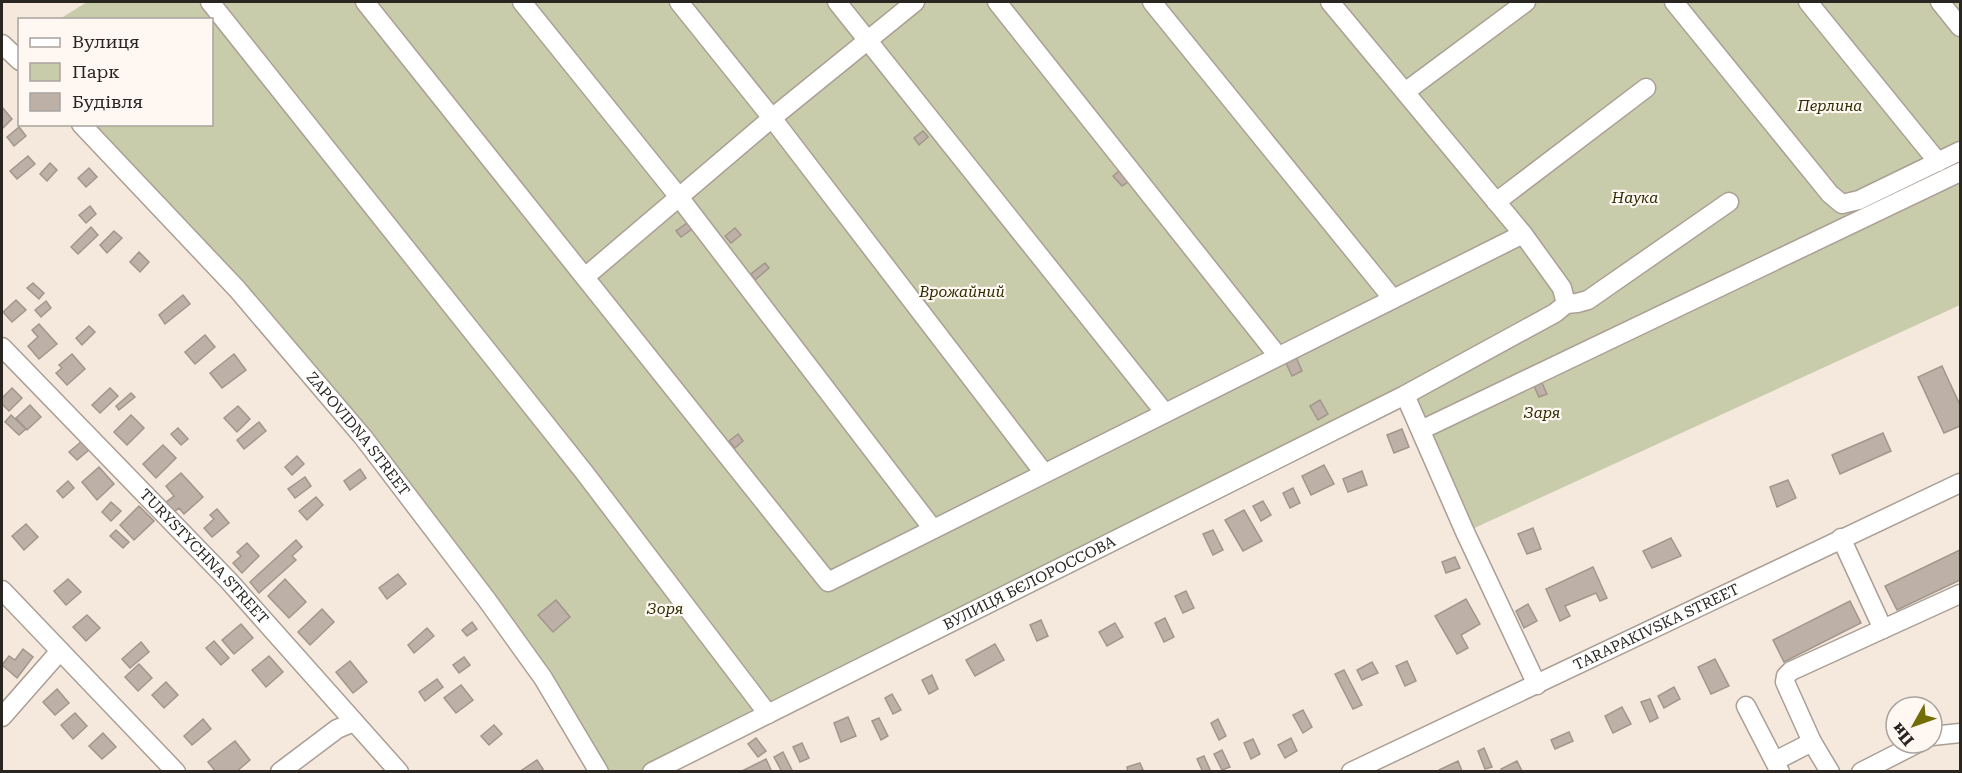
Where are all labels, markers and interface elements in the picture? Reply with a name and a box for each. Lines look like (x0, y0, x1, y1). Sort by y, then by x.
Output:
legend (18, 18, 213, 126)
text: Вулиця (72, 31, 139, 52)
text: Парк (72, 61, 120, 82)
text: Будівля (72, 91, 143, 112)
park label: Перлина (1797, 97, 1862, 115)
park label: Наука (1611, 189, 1658, 207)
park label: Врожайний (918, 283, 1005, 301)
street label: ZAPOVIDNA STREET (303, 368, 414, 499)
park label: Заря (1524, 404, 1561, 422)
street label: TURYSTYCHNA STREET (136, 485, 272, 628)
street label: ВУЛИЦЯ БЄЛОРОССОВА (940, 532, 1119, 634)
street label: TARAPAKIVSKA STREET (1571, 580, 1742, 674)
park label: Зоря (647, 600, 684, 618)
north arrow (1884, 695, 1944, 755)
text: Пн (1888, 719, 1918, 750)

